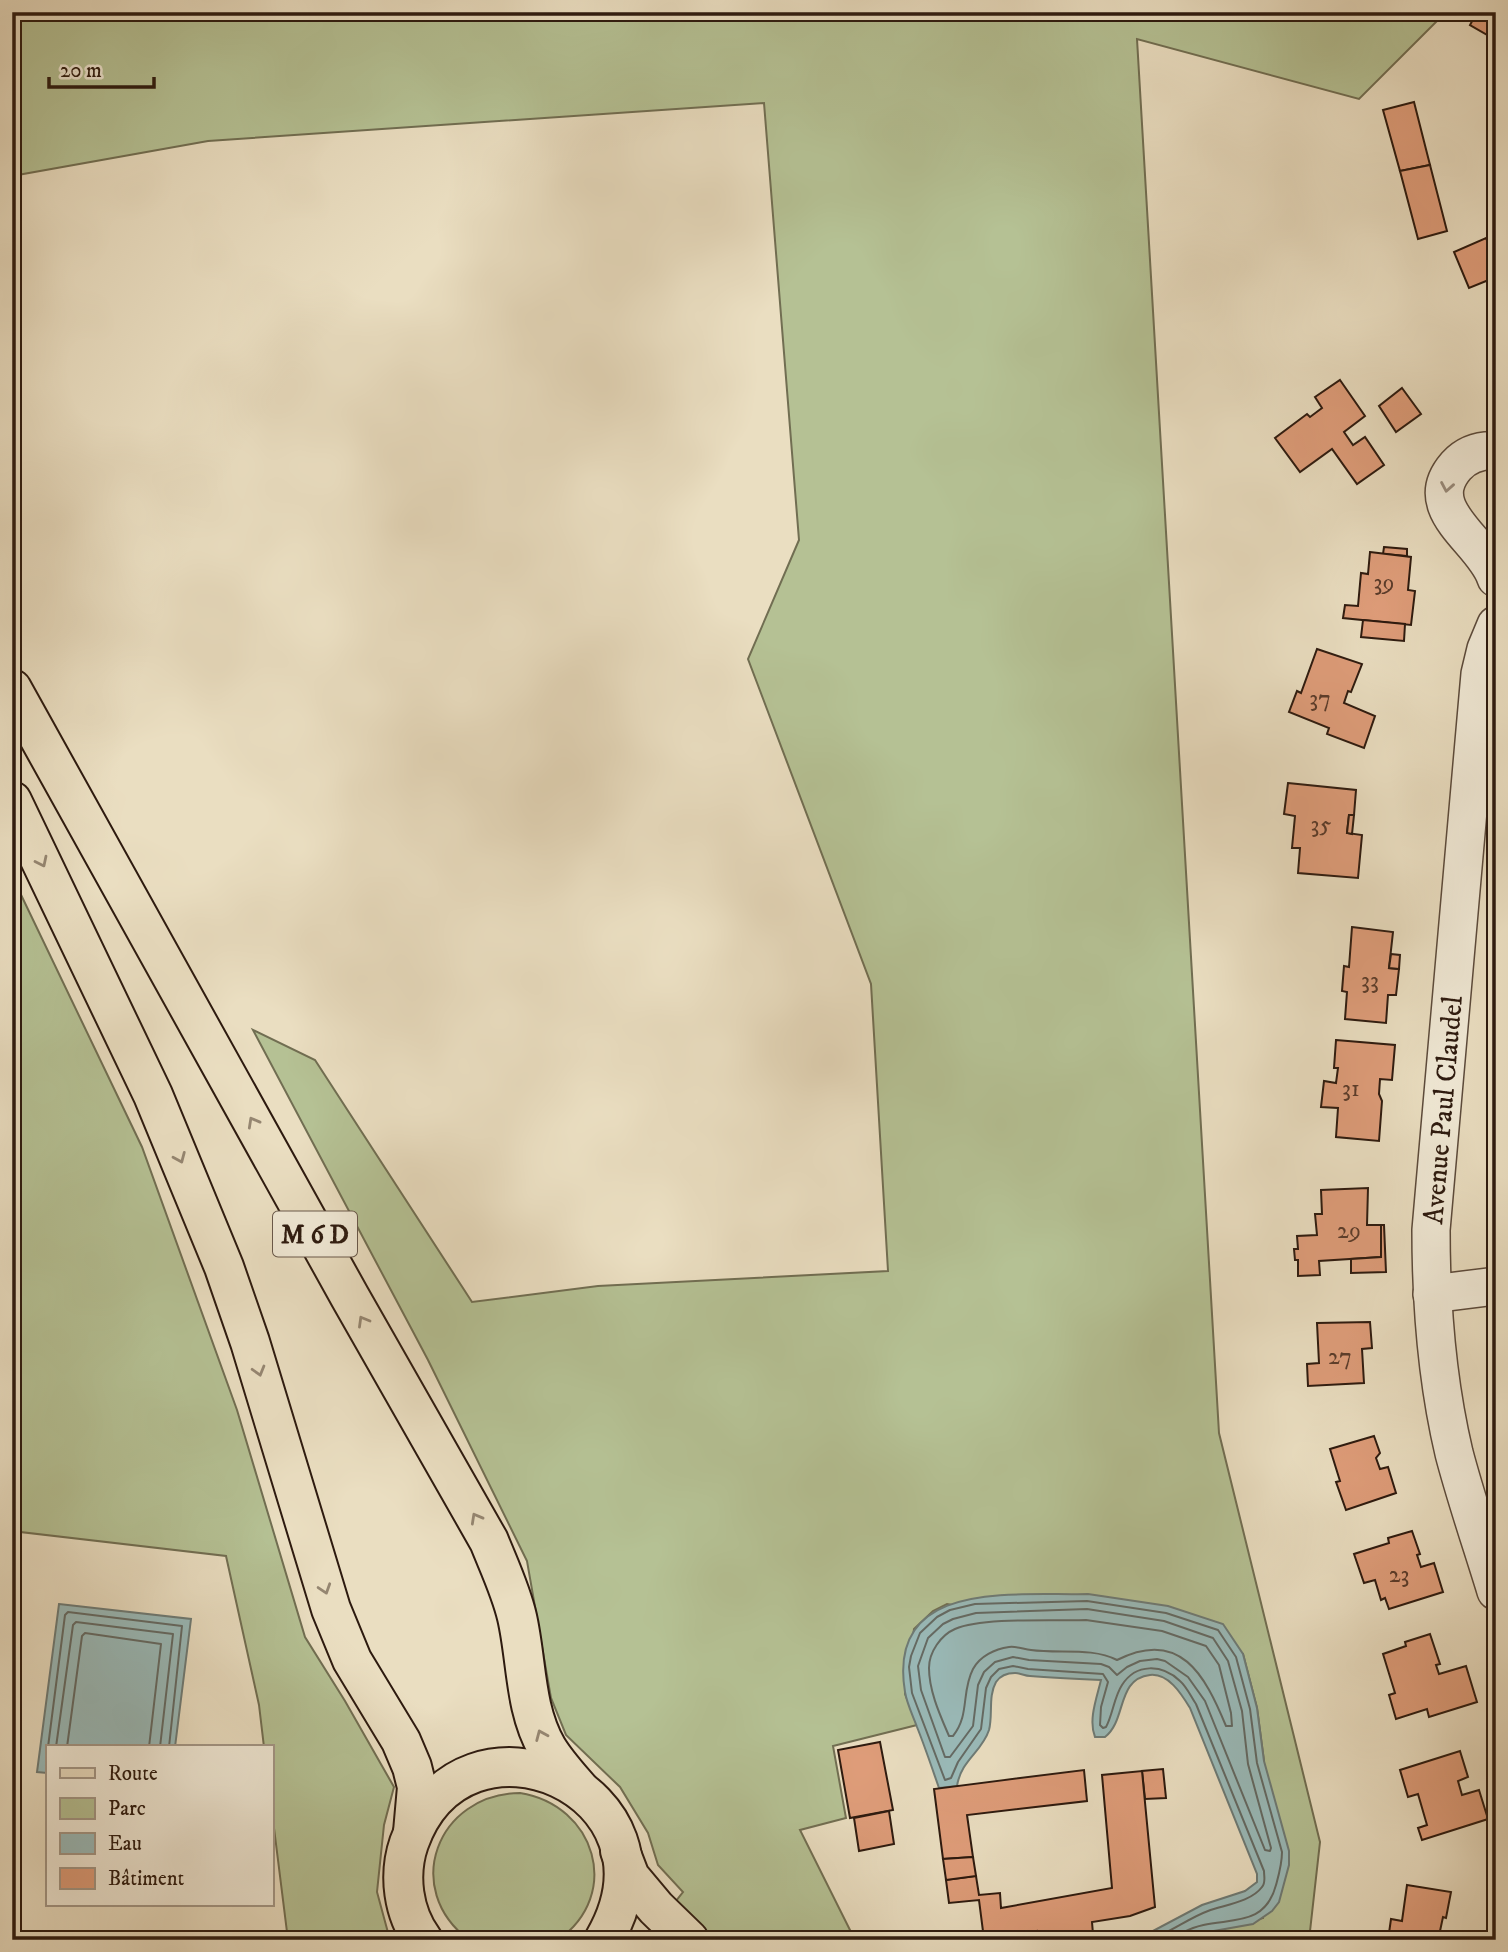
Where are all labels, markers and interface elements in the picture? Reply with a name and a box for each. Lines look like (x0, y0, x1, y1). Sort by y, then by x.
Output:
scale bar (49, 46, 154, 90)
text: 20 m (60, 58, 102, 84)
one-way arrow (1441, 481, 1456, 493)
house number: 39 (1374, 568, 1394, 598)
house number: 37 (1309, 684, 1331, 714)
house number: 35 (1311, 810, 1332, 840)
one-way arrow (34, 855, 48, 867)
house number: 33 (1361, 966, 1379, 996)
street label: Avenue Paul Claudel (1416, 994, 1471, 1226)
house number: 31 (1342, 1074, 1360, 1104)
one-way arrow (248, 1116, 261, 1129)
one-way arrow (171, 1151, 185, 1163)
road number: M 6 D (273, 1212, 357, 1256)
house number: 29 (1337, 1216, 1361, 1246)
one-way arrow (358, 1315, 371, 1328)
house number: 27 (1328, 1342, 1352, 1372)
one-way arrow (250, 1365, 265, 1377)
one-way arrow (471, 1513, 484, 1526)
house number: 23 (1389, 1560, 1409, 1590)
one-way arrow (316, 1582, 331, 1594)
one-way arrow (535, 1729, 549, 1742)
legend (46, 1745, 273, 1906)
text: Route (108, 1761, 158, 1787)
text: Parc (108, 1796, 146, 1822)
text: Eau (108, 1831, 142, 1857)
text: Bâtiment (108, 1866, 185, 1892)

